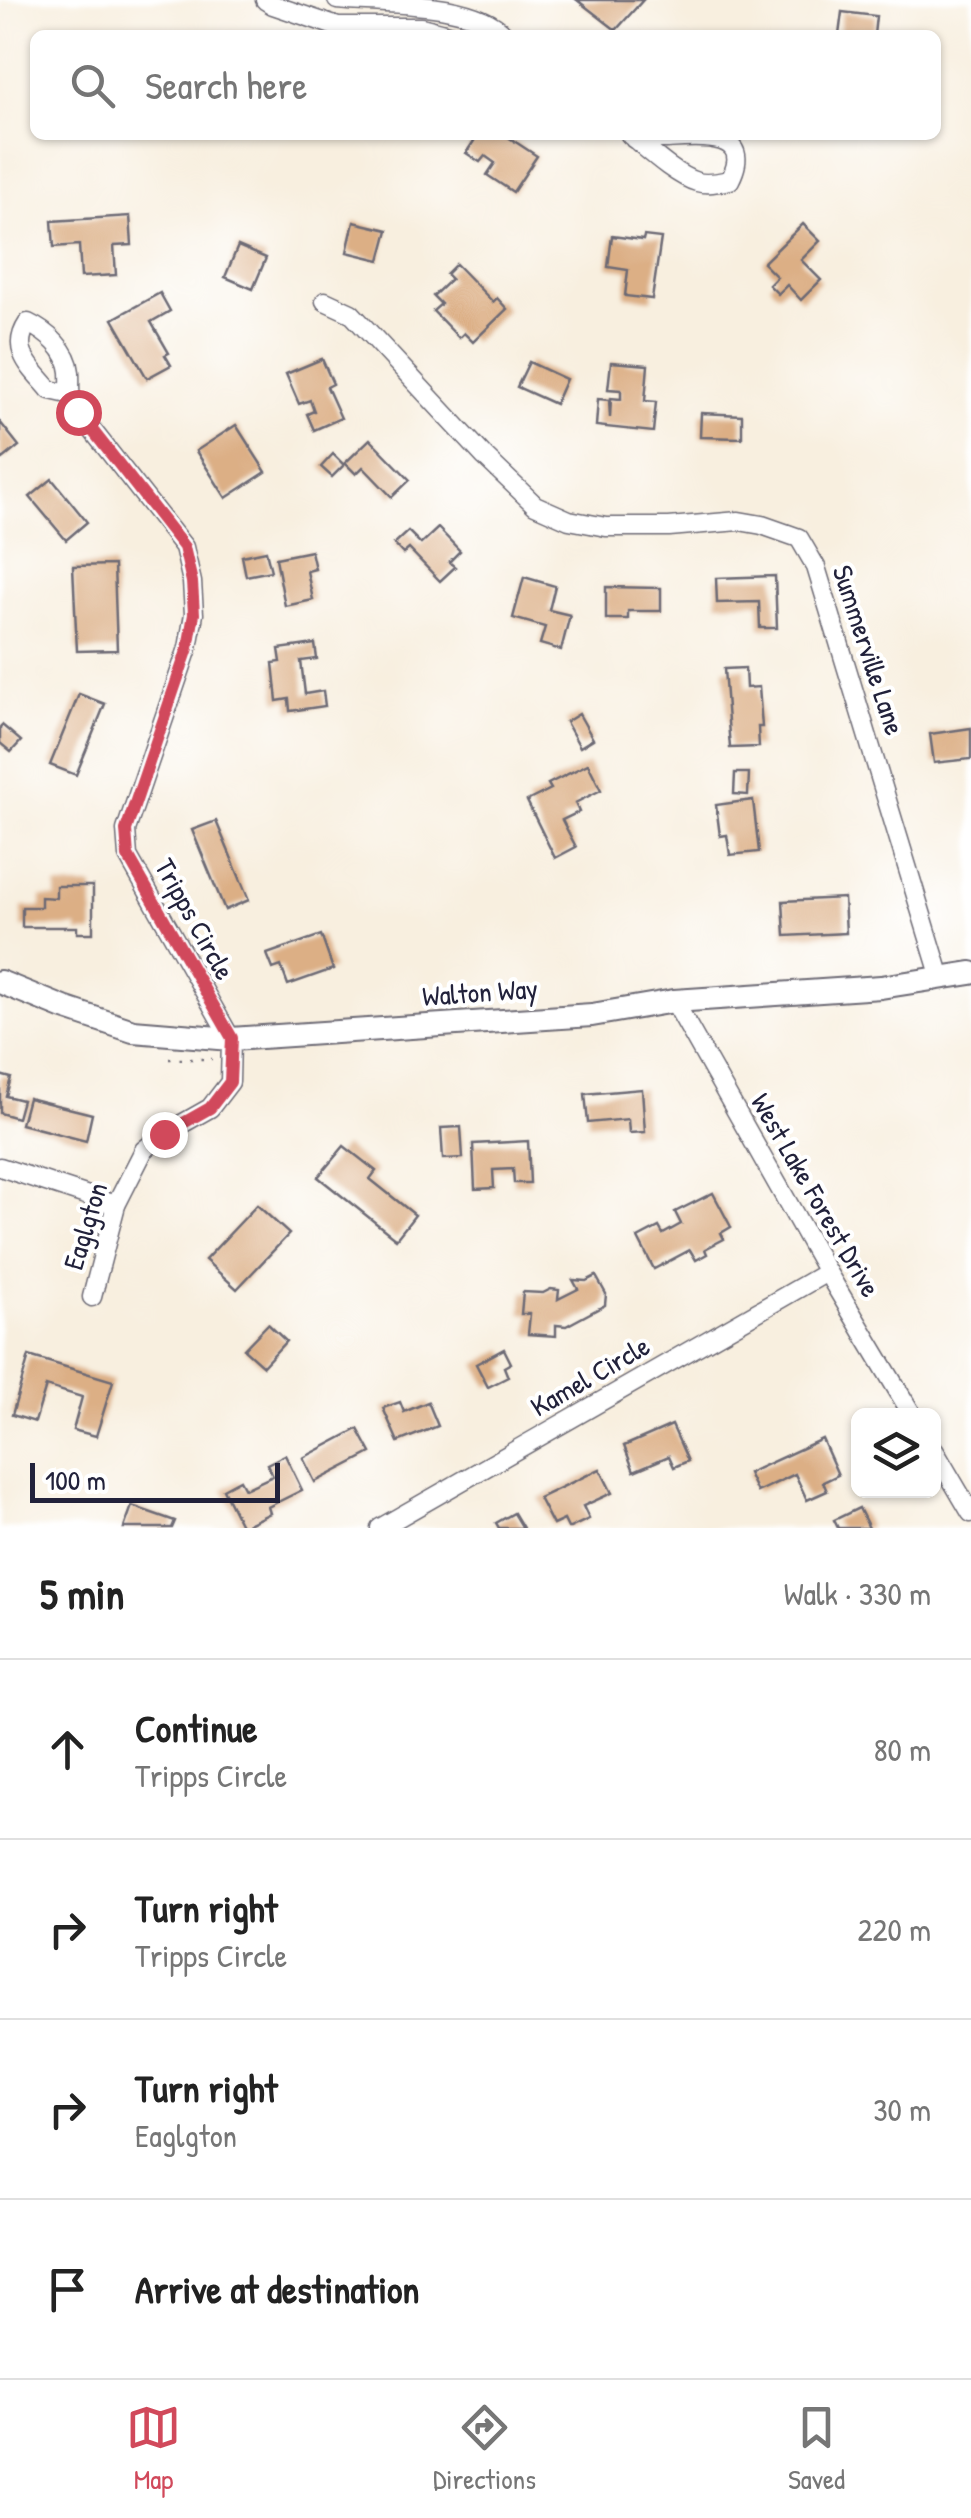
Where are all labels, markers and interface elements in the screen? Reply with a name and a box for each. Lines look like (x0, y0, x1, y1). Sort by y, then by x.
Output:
search box (30, 30, 941, 140)
icon: search (65, 58, 120, 113)
text: Search here (145, 59, 307, 111)
route start (56, 390, 102, 436)
street label: Summerville Lane (824, 560, 914, 740)
street label: Tripps Circle (146, 852, 244, 986)
street label: Walton Way (421, 969, 539, 1015)
street label: West Lake Forest Drive (742, 1086, 890, 1304)
route end (142, 1112, 188, 1158)
street label: Eaglgton (54, 1178, 116, 1274)
street label: Kamel Circle (524, 1327, 656, 1425)
map controls (851, 1408, 941, 1498)
button: layers (851, 1408, 941, 1498)
scale bar (30, 1458, 280, 1502)
text: 100 m (45, 1461, 106, 1499)
text: 5 min (40, 1565, 124, 1622)
text: Walk · 330 m (784, 1572, 931, 1615)
text: Continue (135, 1702, 257, 1754)
icon: ahead (40, 1722, 95, 1777)
text: 80 m (874, 1728, 931, 1771)
text: Tripps Circle (135, 1754, 287, 1797)
text: Turn right (135, 1882, 278, 1934)
icon: right (40, 1902, 95, 1957)
text: 220 m (858, 1908, 931, 1951)
text: Tripps Circle (135, 1934, 287, 1977)
text: Turn right (135, 2062, 278, 2114)
icon: right (40, 2082, 95, 2137)
text: 30 m (873, 2088, 931, 2131)
text: Eaglgton (135, 2114, 237, 2157)
icon: arrive (40, 2262, 95, 2317)
text: Arrive at destination (135, 2263, 419, 2315)
tab: Map (126, 2400, 181, 2498)
tab: Directions (433, 2400, 536, 2498)
tab: Saved (788, 2400, 845, 2498)

